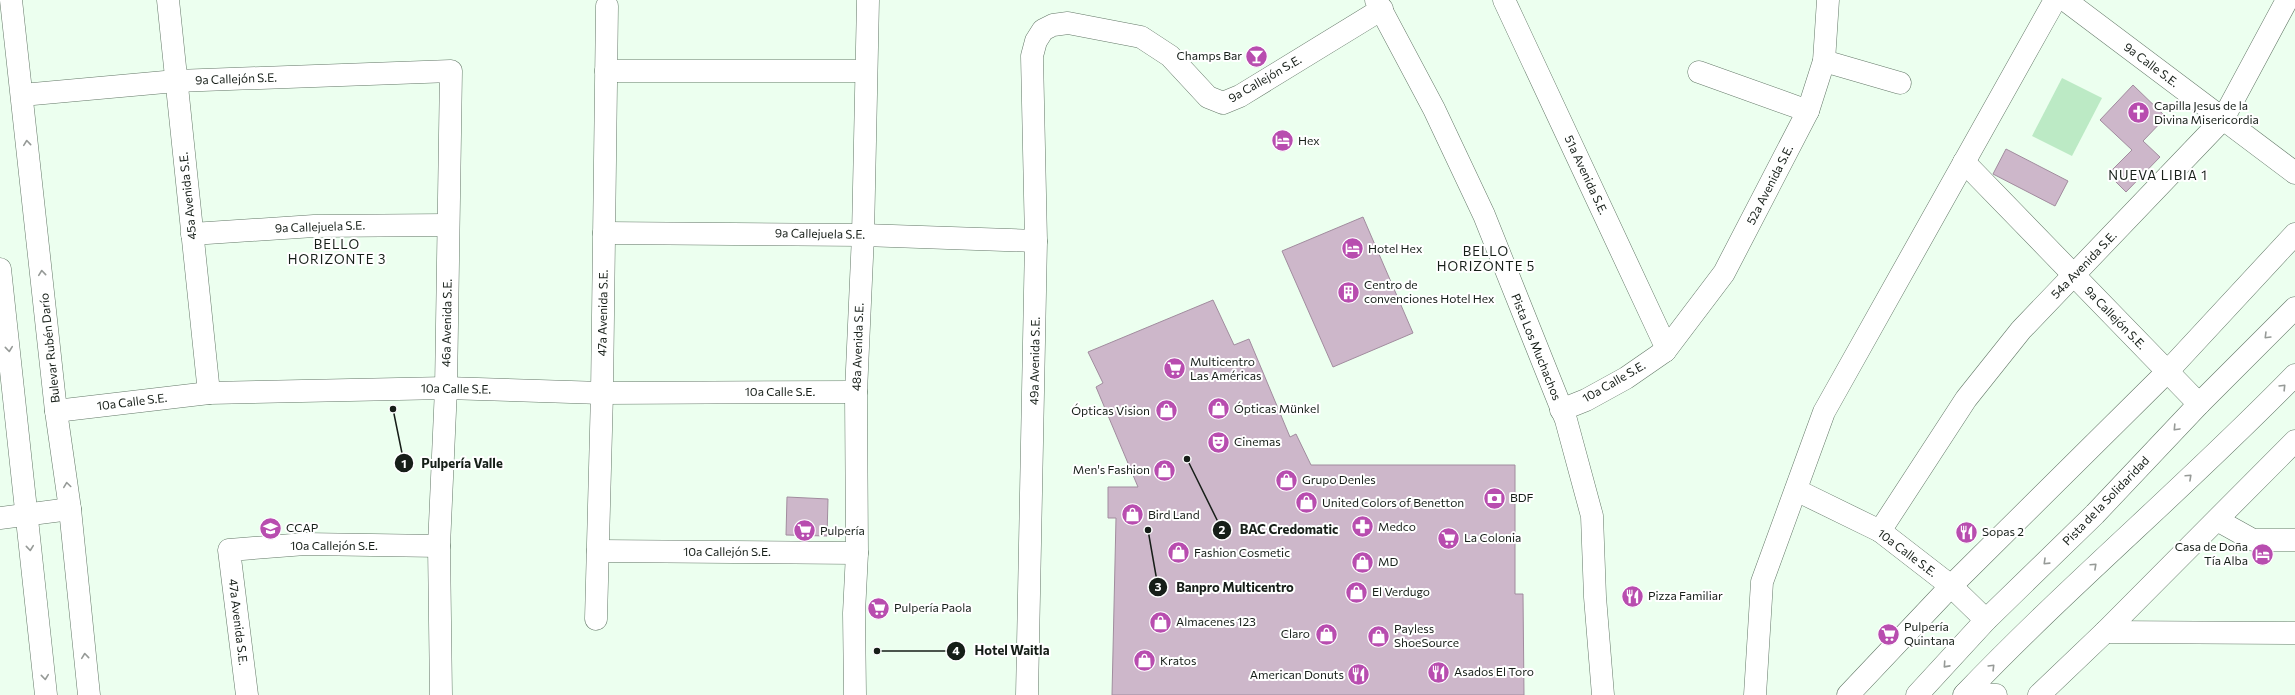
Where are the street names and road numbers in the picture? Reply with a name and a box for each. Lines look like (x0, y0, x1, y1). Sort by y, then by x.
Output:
street label: 9a Calle S.E. (2121, 39, 2182, 89)
street label: 9a Callejón S.E. (1225, 51, 1304, 105)
street label: 9a Callejón S.E. (195, 70, 277, 86)
street label: 51a Avenida S.E. (1562, 133, 1611, 217)
street label: 52a Avenida S.E. (1743, 142, 1795, 227)
street label: 45a Avenida S.E. (175, 151, 199, 241)
street label: 9a Callejuela S.E. (275, 217, 366, 235)
street label: 9a Callejuela S.E. (775, 225, 865, 241)
street label: 54a Avenida S.E. (2048, 228, 2119, 301)
street label: 47a Avenida S.E. (594, 269, 610, 357)
street label: 46a Avenida S.E. (438, 278, 454, 367)
street label: 9a Callejón S.E. (2082, 283, 2149, 352)
street label: Pista Los Muchachos (1509, 291, 1565, 402)
street label: Bulevar Rubén Darío (36, 292, 62, 404)
street label: 48a Avenida S.E. (848, 302, 866, 391)
street label: 49a Avenida S.E. (1026, 316, 1042, 405)
street label: 10a Calle S.E. (1579, 357, 1648, 405)
street label: 10a Calle S.E. (421, 380, 492, 396)
street label: 10a Calle S.E. (745, 384, 815, 398)
street label: 10a Calle S.E. (96, 390, 168, 412)
street label: Pista de la Solidaridad (2059, 453, 2151, 548)
street label: 10a Calle S.E. (1875, 525, 1940, 579)
street label: 10a Callejón S.E. (290, 538, 378, 552)
street label: 10a Callejón S.E. (683, 544, 771, 558)
street label: 47a Avenida S.E. (227, 578, 251, 666)

